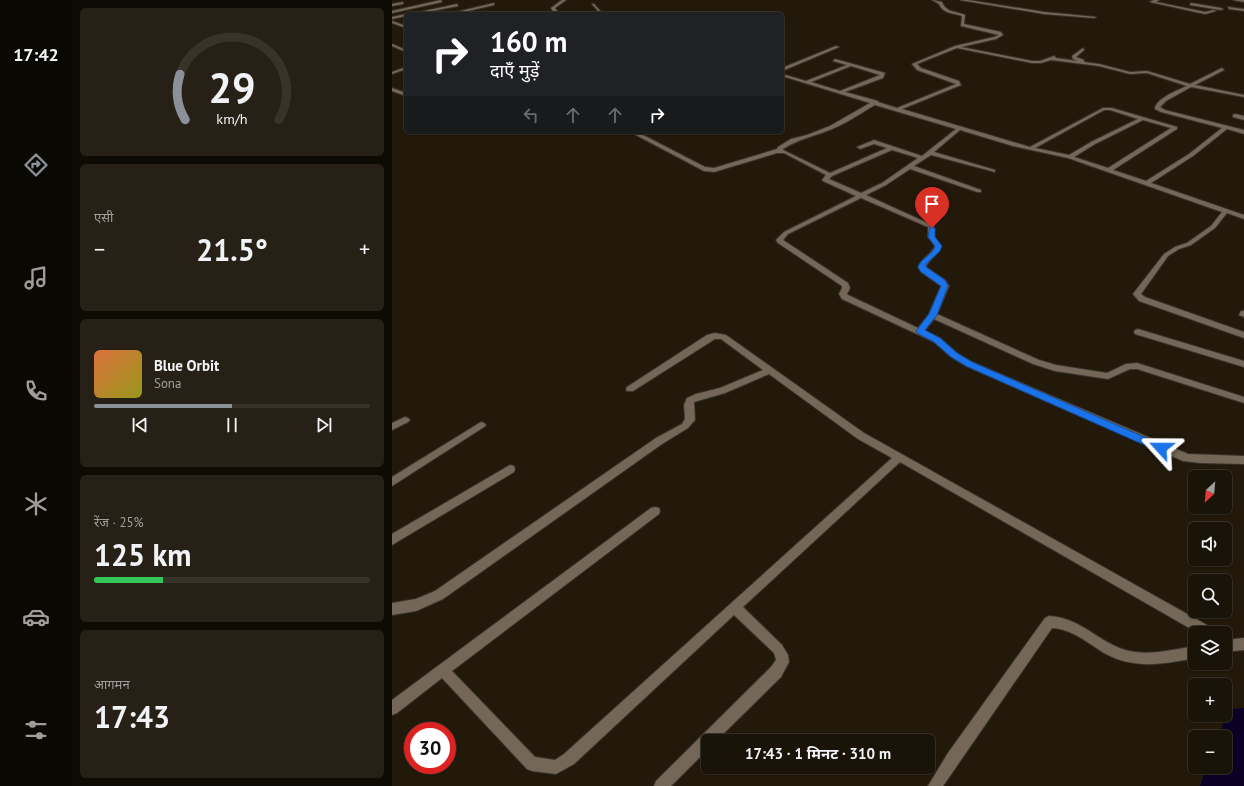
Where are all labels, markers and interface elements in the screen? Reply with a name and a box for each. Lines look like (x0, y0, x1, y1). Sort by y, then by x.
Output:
text: 160 m (490, 23, 567, 60)
icon: right (424, 28, 476, 80)
text: 17:42 (13, 43, 59, 66)
text: दाएँ मुड़ें (490, 59, 539, 82)
text: 29 (208, 61, 256, 114)
icon: left (520, 104, 542, 126)
icon: ahead (562, 104, 584, 126)
icon: ahead (604, 104, 626, 126)
icon: right (646, 104, 668, 126)
text: km/h (216, 108, 248, 127)
icon: directions (22, 151, 50, 179)
pin (915, 187, 949, 228)
icon: arrive (921, 193, 943, 215)
text: एसी (94, 209, 113, 226)
text: 21.5° (196, 230, 268, 269)
text: − (94, 235, 105, 263)
text: + (359, 235, 370, 263)
icon: music (22, 264, 50, 292)
text: Blue Orbit (154, 356, 219, 375)
text: Sona (154, 375, 181, 392)
icon: phone (22, 377, 50, 405)
icon: previous (129, 414, 151, 436)
icon: pause (221, 414, 243, 436)
icon: next (313, 414, 335, 436)
position arrow (1140, 427, 1182, 469)
north arrow (1188, 470, 1232, 514)
map controls (1188, 470, 1232, 774)
icon: climate (22, 490, 50, 518)
text: रेंज · 25% (94, 514, 144, 531)
button: sound (1188, 522, 1232, 566)
text: 125 km (94, 535, 192, 574)
button: search (1188, 574, 1232, 618)
icon: car (22, 603, 50, 631)
button: layers (1188, 626, 1232, 670)
text: आगमन (94, 676, 130, 693)
button: + (1188, 678, 1232, 722)
text: 17:43 (94, 697, 170, 736)
icon: filters (22, 716, 50, 744)
speed limit sign: 30 (404, 722, 456, 774)
button: − (1188, 730, 1232, 774)
text: 17:43 · 1 मिनट · 310 m (745, 744, 891, 763)

